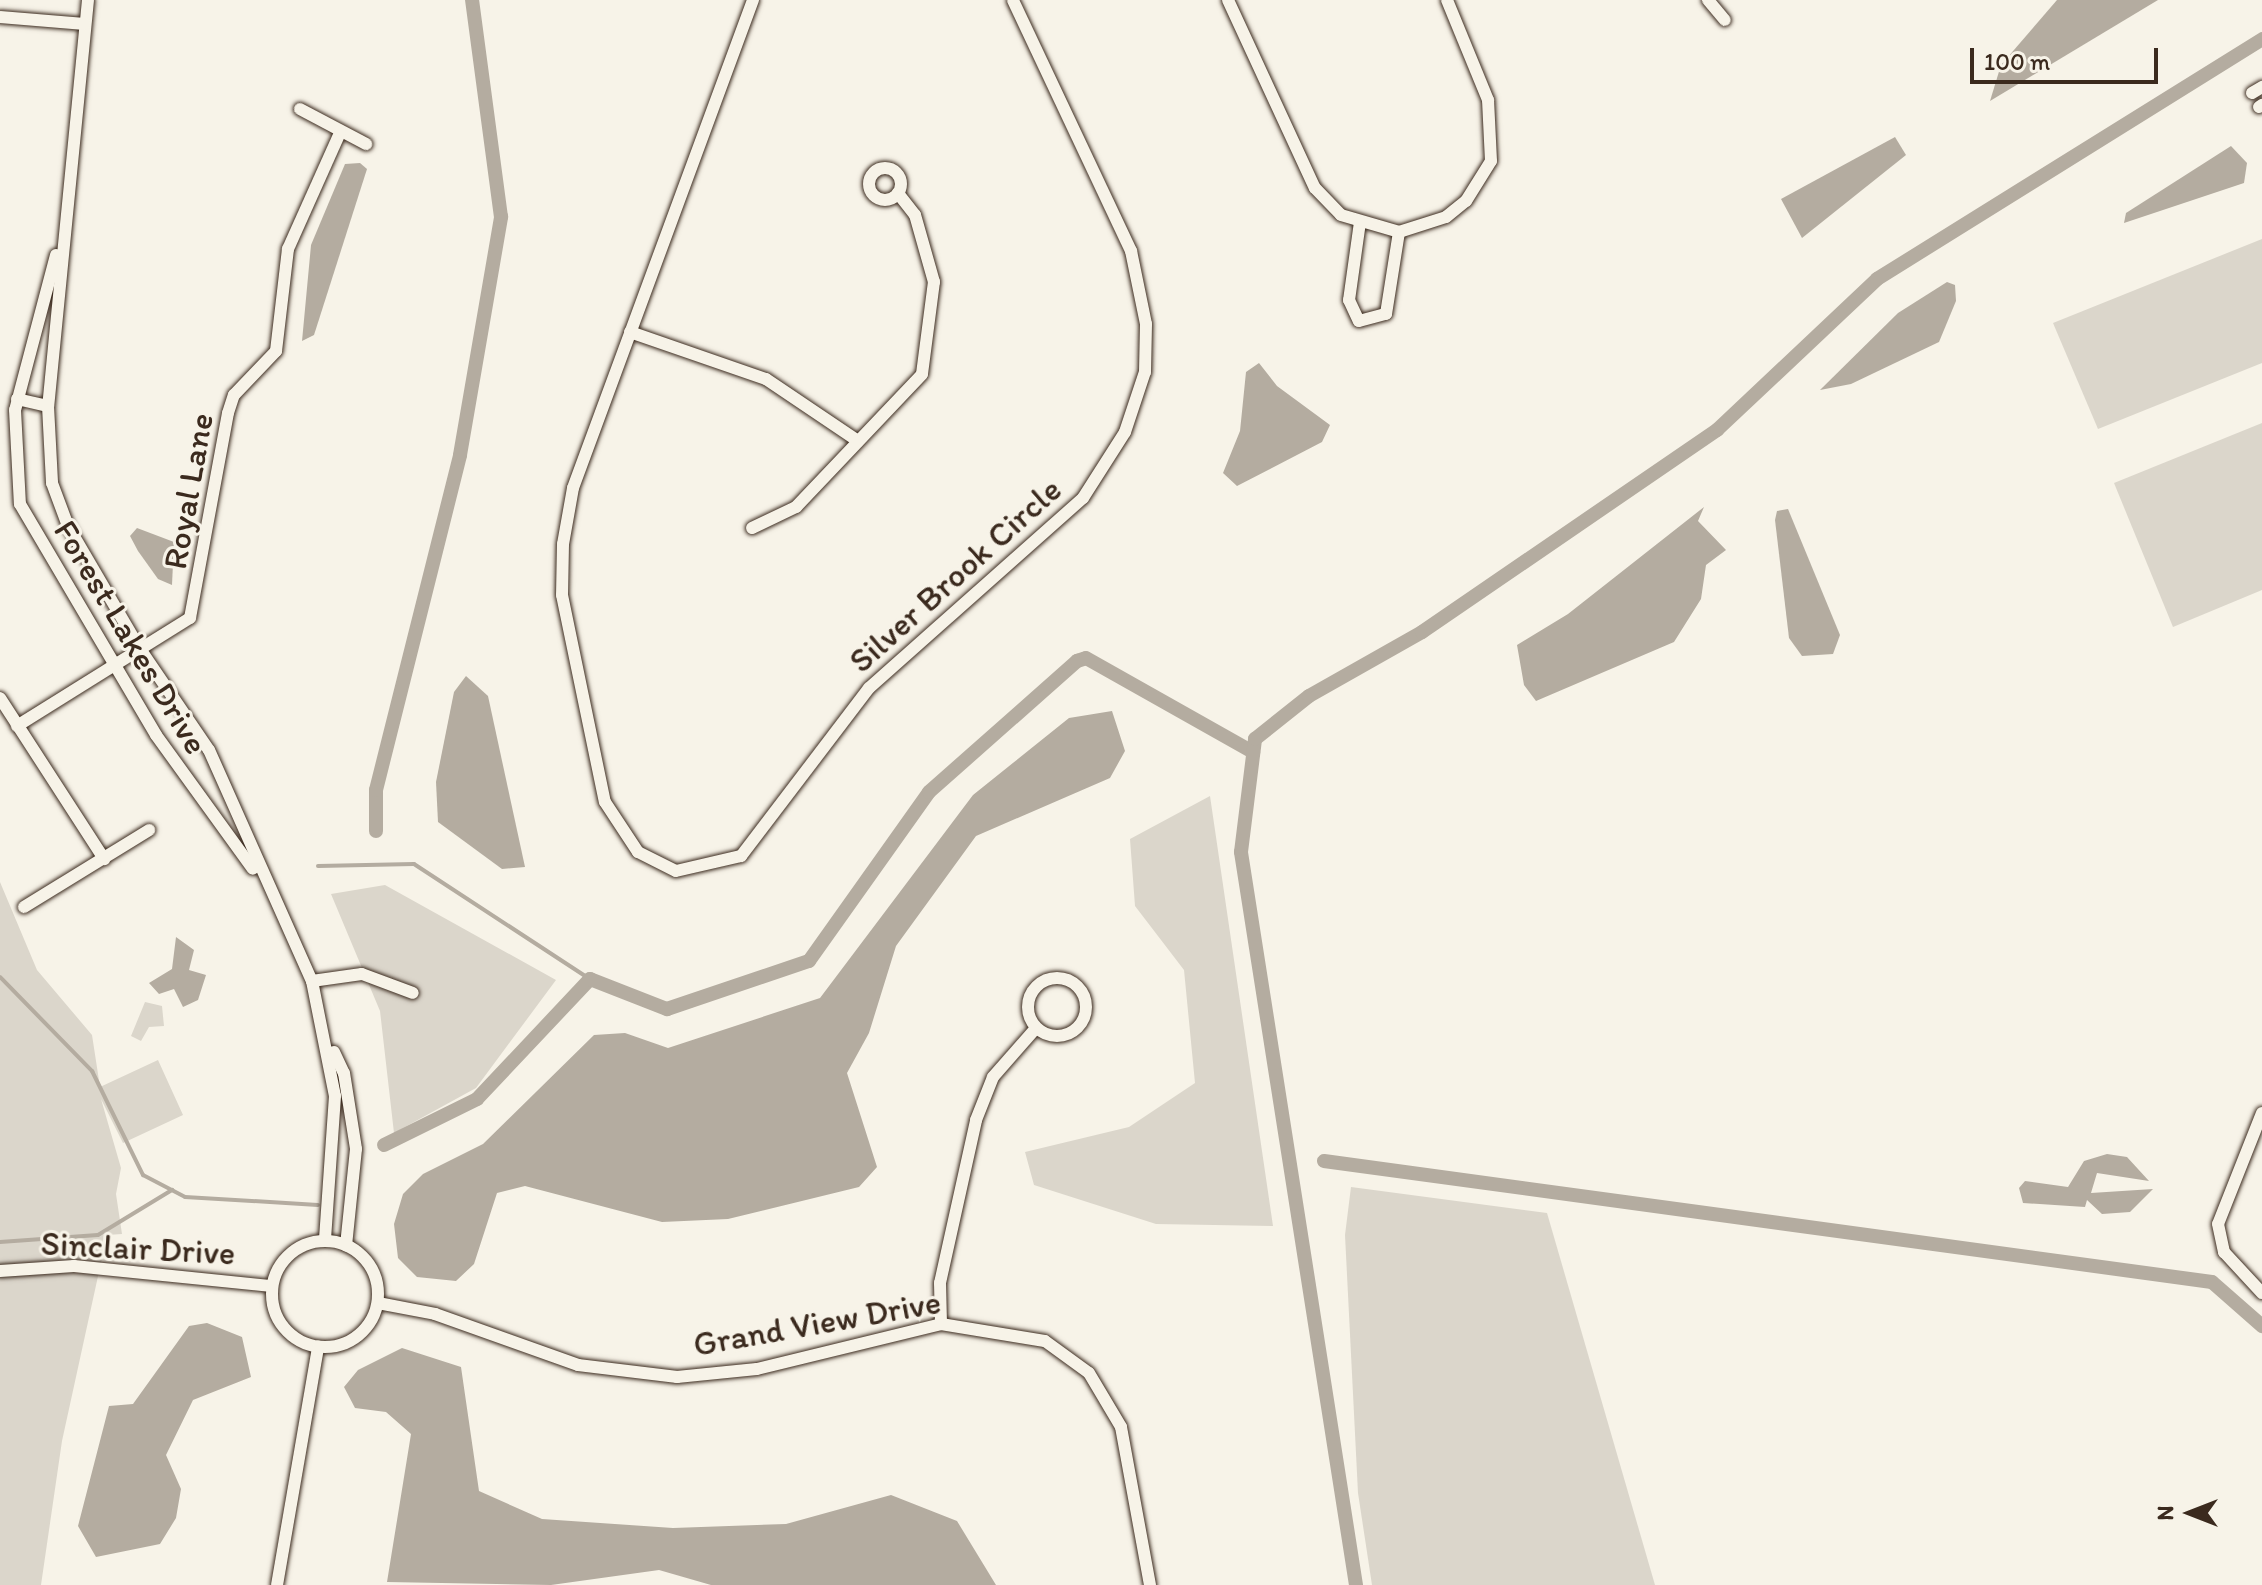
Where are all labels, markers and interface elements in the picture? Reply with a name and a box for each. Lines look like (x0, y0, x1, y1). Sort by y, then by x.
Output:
scale bar (1974, 32, 2162, 82)
text: 100 m (1984, 47, 2050, 76)
street label: Royal Lane (154, 410, 222, 572)
street label: Silver Brook Circle (841, 469, 1069, 681)
street label: Forest Lakes Drive (45, 512, 217, 762)
street label: Sinclair Drive (39, 1223, 237, 1273)
street label: Grand View Drive (690, 1281, 944, 1365)
north arrow (2150, 1473, 2230, 1553)
text: N (2152, 1506, 2179, 1520)

